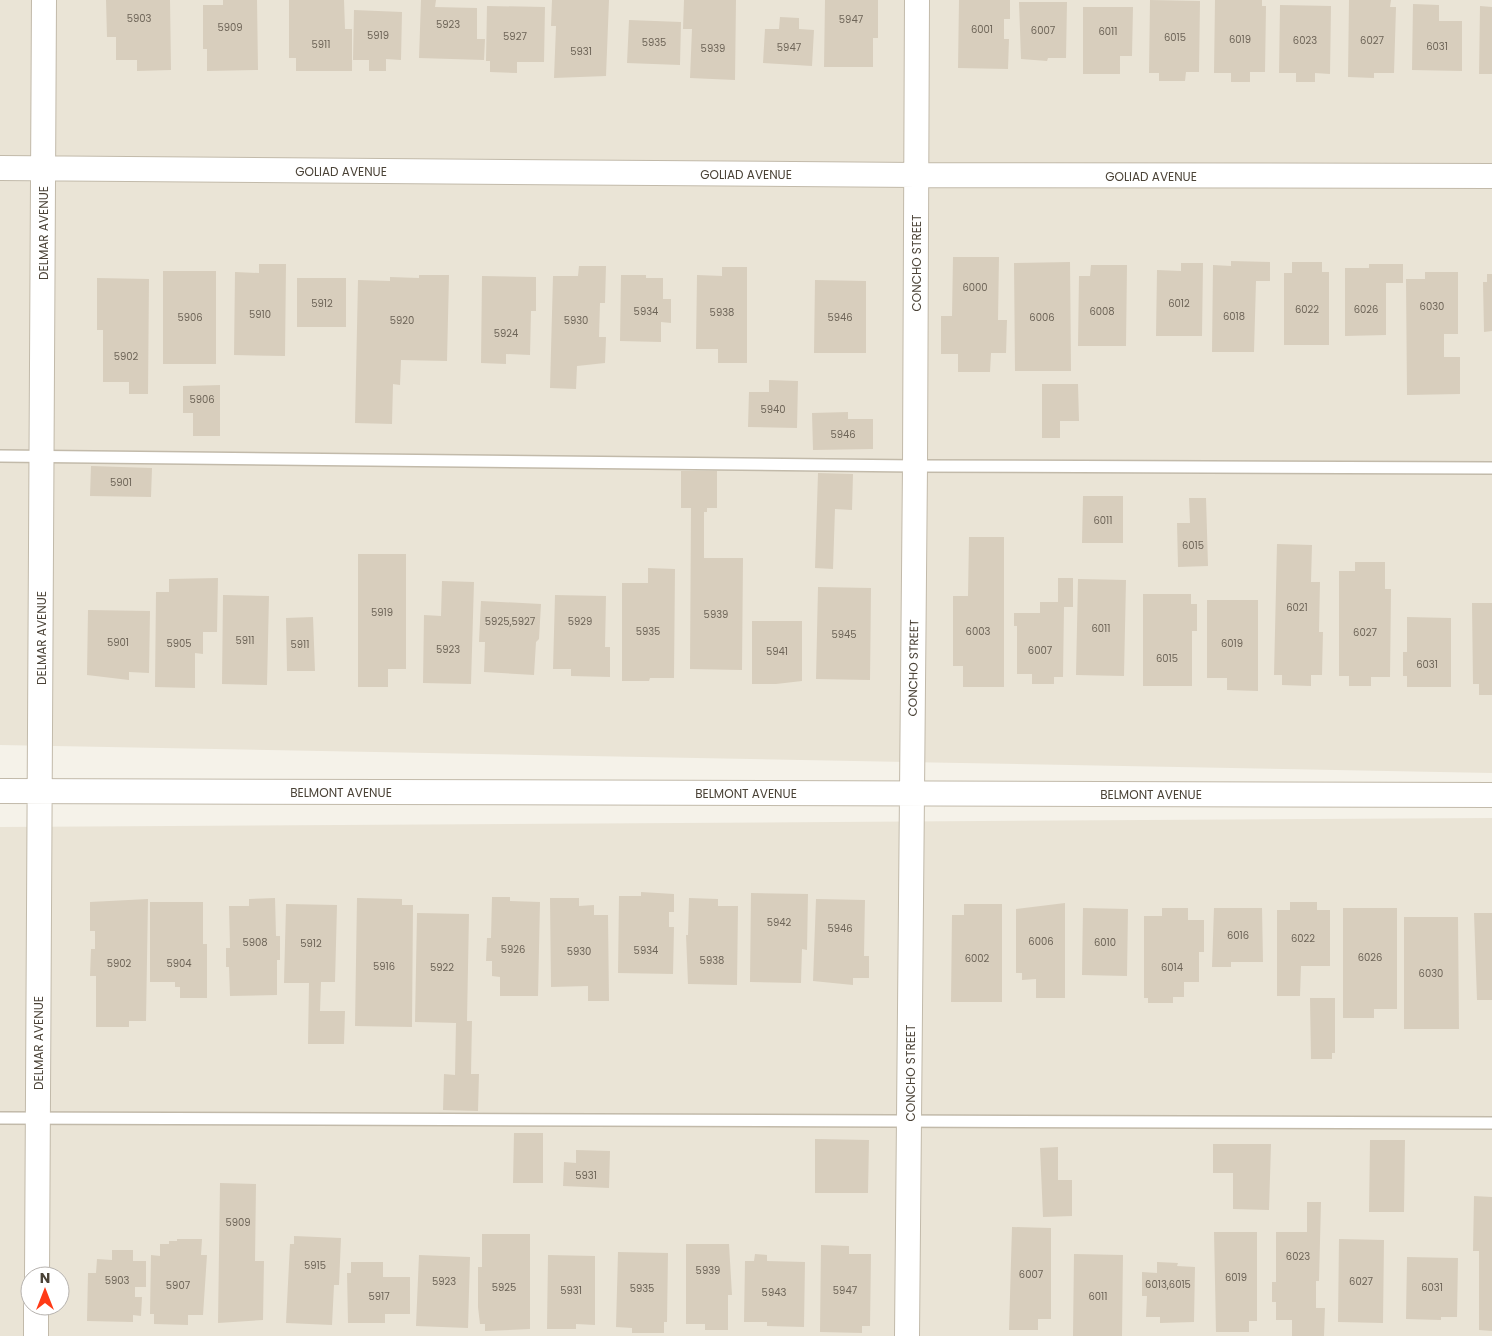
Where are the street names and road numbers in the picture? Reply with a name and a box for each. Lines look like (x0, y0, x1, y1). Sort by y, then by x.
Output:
street label: GOLIAD AVENUE (295, 163, 387, 180)
street label: GOLIAD AVENUE (700, 166, 792, 183)
street label: GOLIAD AVENUE (1105, 168, 1197, 185)
street label: DELMAR AVENUE (35, 186, 52, 280)
street label: CONCHO STREET (908, 214, 925, 311)
street label: DELMAR AVENUE (33, 591, 50, 685)
street label: CONCHO STREET (904, 619, 922, 717)
street label: BELMONT AVENUE (290, 784, 392, 801)
street label: BELMONT AVENUE (695, 785, 797, 802)
street label: BELMONT AVENUE (1100, 786, 1202, 803)
street label: DELMAR AVENUE (30, 996, 47, 1090)
street label: CONCHO STREET (902, 1024, 919, 1121)

